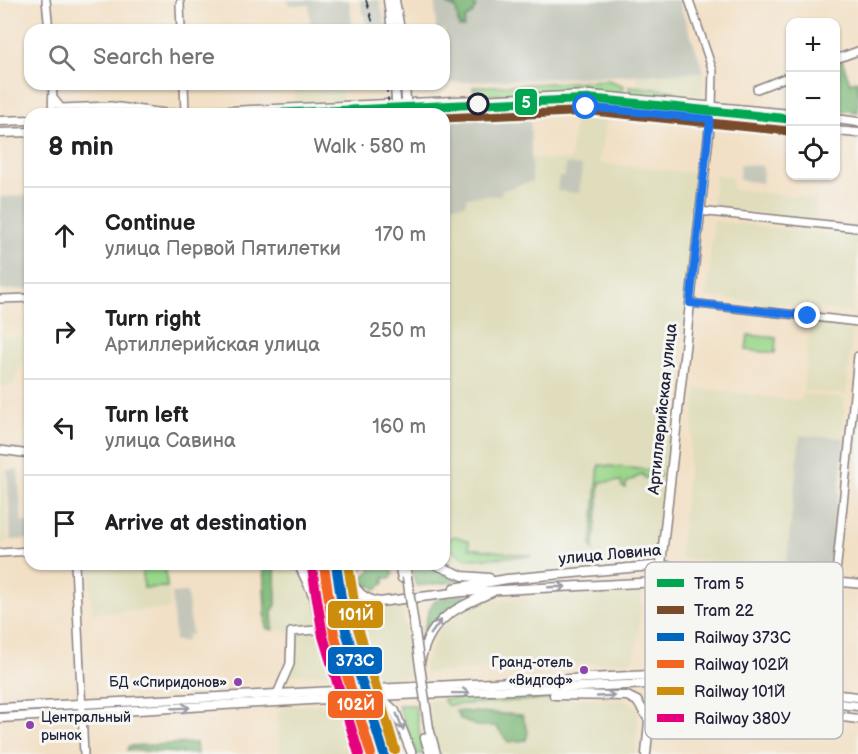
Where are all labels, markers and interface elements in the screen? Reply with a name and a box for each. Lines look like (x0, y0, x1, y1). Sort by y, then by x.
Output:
map controls (786, 18, 840, 180)
button: + (786, 18, 840, 72)
search box (24, 24, 450, 90)
icon: search (45, 41, 78, 74)
text: Search here (93, 44, 215, 71)
button: − (786, 72, 840, 126)
line badge: 5 (514, 88, 538, 116)
unlabelled marker (467, 93, 489, 115)
route start (572, 93, 598, 119)
text: 5 (521, 94, 531, 113)
button: locate (786, 126, 840, 180)
text: 8 min (48, 132, 114, 163)
text: Walk · 580 m (313, 135, 426, 159)
text: Continue (105, 210, 195, 237)
icon: ahead (48, 219, 81, 252)
text: 170 m (375, 223, 426, 247)
text: улица Первой Пятилетки (105, 237, 341, 261)
route end (794, 302, 820, 328)
text: Turn right (105, 306, 201, 333)
icon: right (48, 315, 81, 348)
text: 250 m (369, 319, 426, 343)
street label: Артиллерийская улица (644, 322, 681, 497)
text: Артиллерийская улица (105, 333, 320, 357)
text: Turn left (105, 402, 189, 429)
icon: left (48, 411, 81, 444)
text: 160 m (372, 415, 426, 439)
text: улица Савина (105, 429, 236, 453)
icon: arrive (48, 507, 81, 540)
text: Arrive at destination (105, 510, 307, 537)
street label: улица Ловина (558, 541, 663, 569)
legend (645, 562, 843, 739)
text: Tram 5 (694, 575, 744, 594)
one-way arrow (546, 582, 566, 593)
line badge: 101Й (327, 600, 384, 629)
text: Tram 22 (694, 602, 754, 621)
text: 101Й (338, 603, 374, 625)
one-way arrow (430, 620, 442, 636)
text: Railway 373C (694, 629, 791, 648)
line badge: 373C (327, 646, 383, 675)
text: 373C (336, 652, 374, 671)
place label: Гранд-отель «Видгоф» (491, 654, 573, 689)
text: Railway 102Й (694, 656, 789, 675)
marker: Гранд-отель «Видгоф» (578, 664, 590, 676)
place label: БД «Спиридонов» (109, 674, 227, 691)
marker: БД «Спиридонов» (232, 676, 244, 688)
text: Railway 101Й (694, 683, 786, 702)
one-way arrow (450, 687, 470, 699)
line badge: 102Й (327, 690, 384, 719)
one-way arrow (596, 691, 616, 702)
text: 102Й (337, 693, 375, 715)
one-way arrow (171, 702, 191, 713)
place label: Центральный рынок (41, 709, 131, 744)
text: Railway 380У (694, 710, 791, 729)
one-way arrow (395, 712, 406, 730)
marker: Центральный рынок (24, 719, 36, 731)

